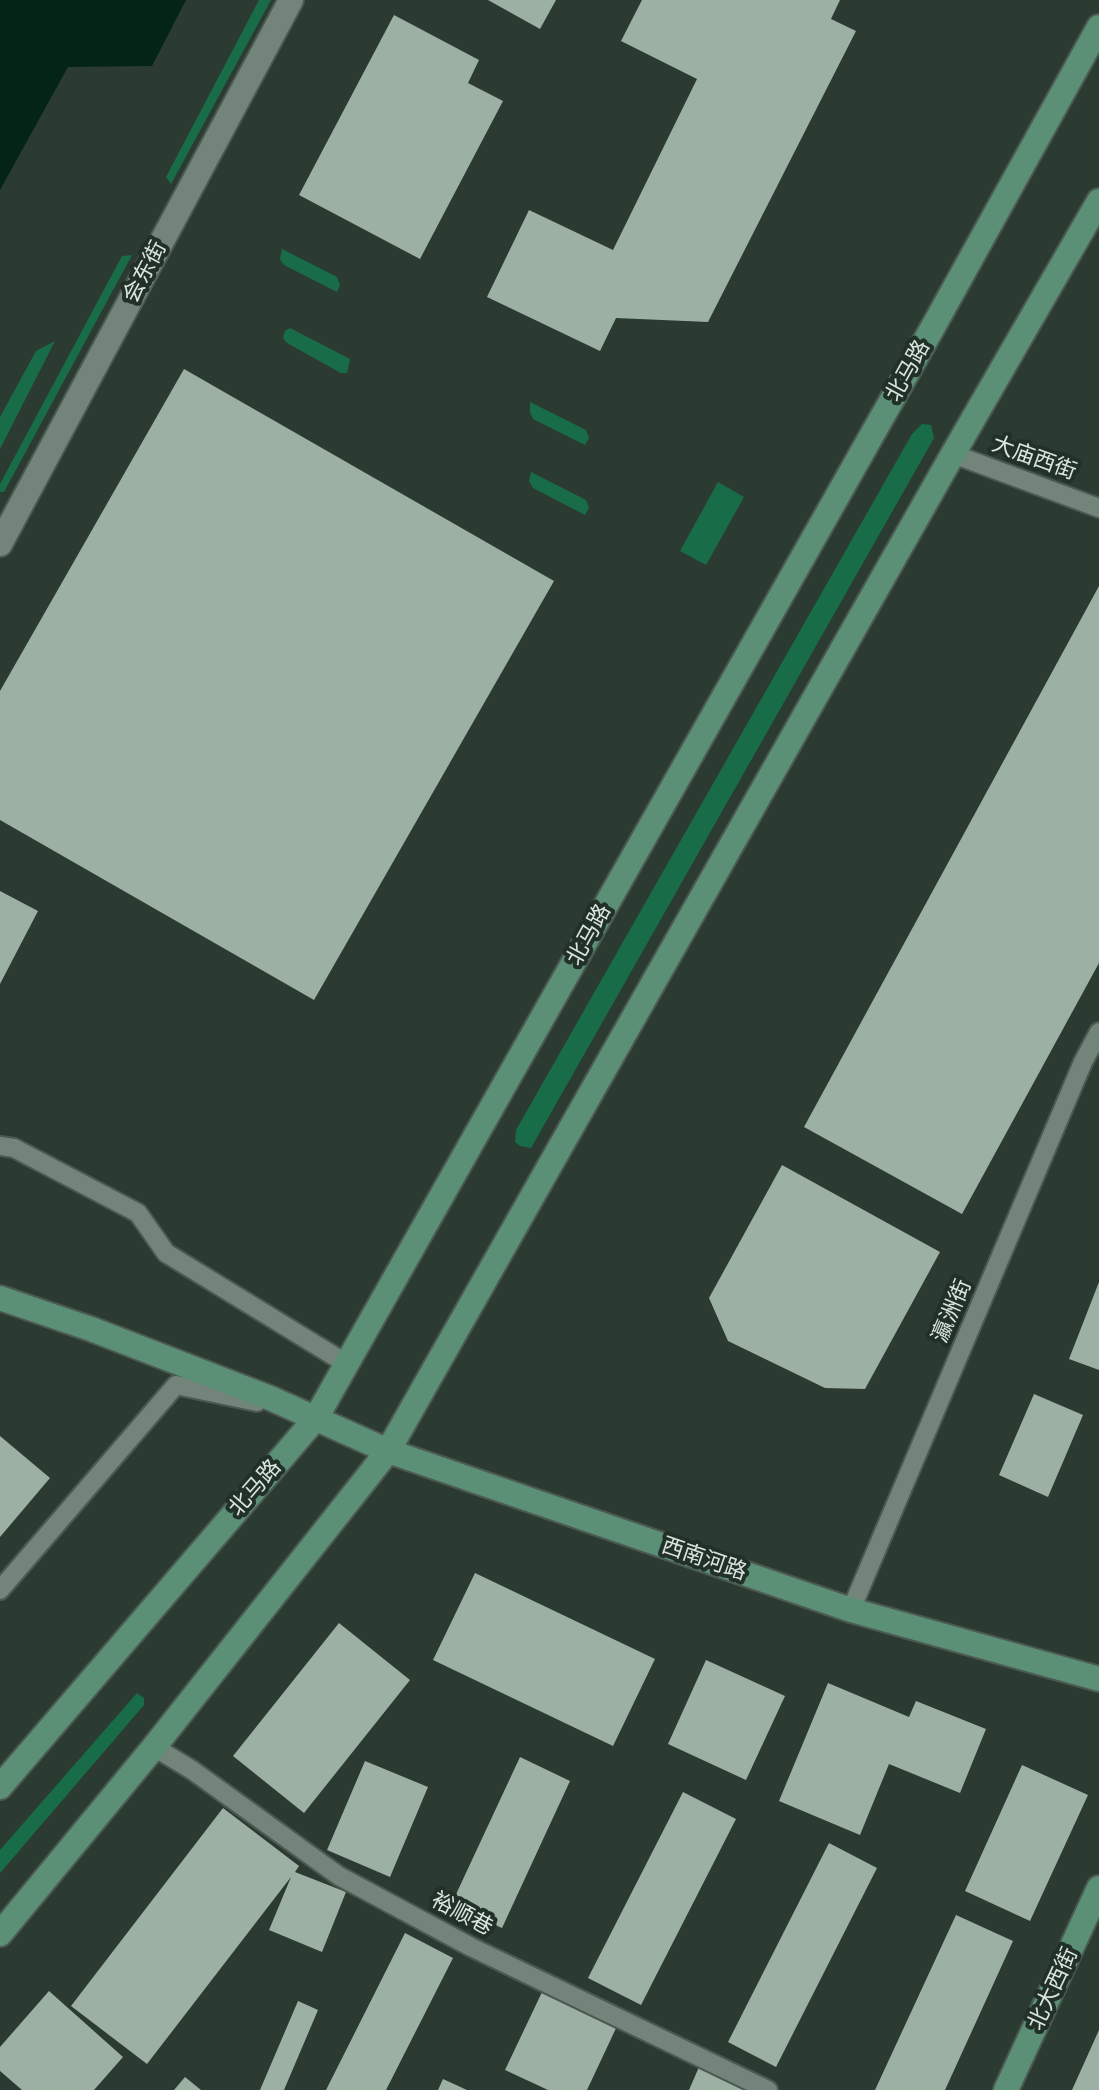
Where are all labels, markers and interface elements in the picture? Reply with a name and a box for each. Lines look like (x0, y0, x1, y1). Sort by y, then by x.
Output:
street label: 会东街 (118, 237, 172, 307)
street label: 北马路 (880, 336, 936, 406)
street label: 大庙西街 (988, 431, 1080, 485)
street label: 北马路 (561, 900, 617, 970)
street label: 瀛洲街 (927, 1275, 977, 1347)
street label: 北马路 (223, 1454, 287, 1522)
street label: 西南河路 (658, 1532, 750, 1586)
street label: 裕顺巷 (427, 1887, 497, 1941)
street label: 北大西街 (1022, 1944, 1084, 2034)

